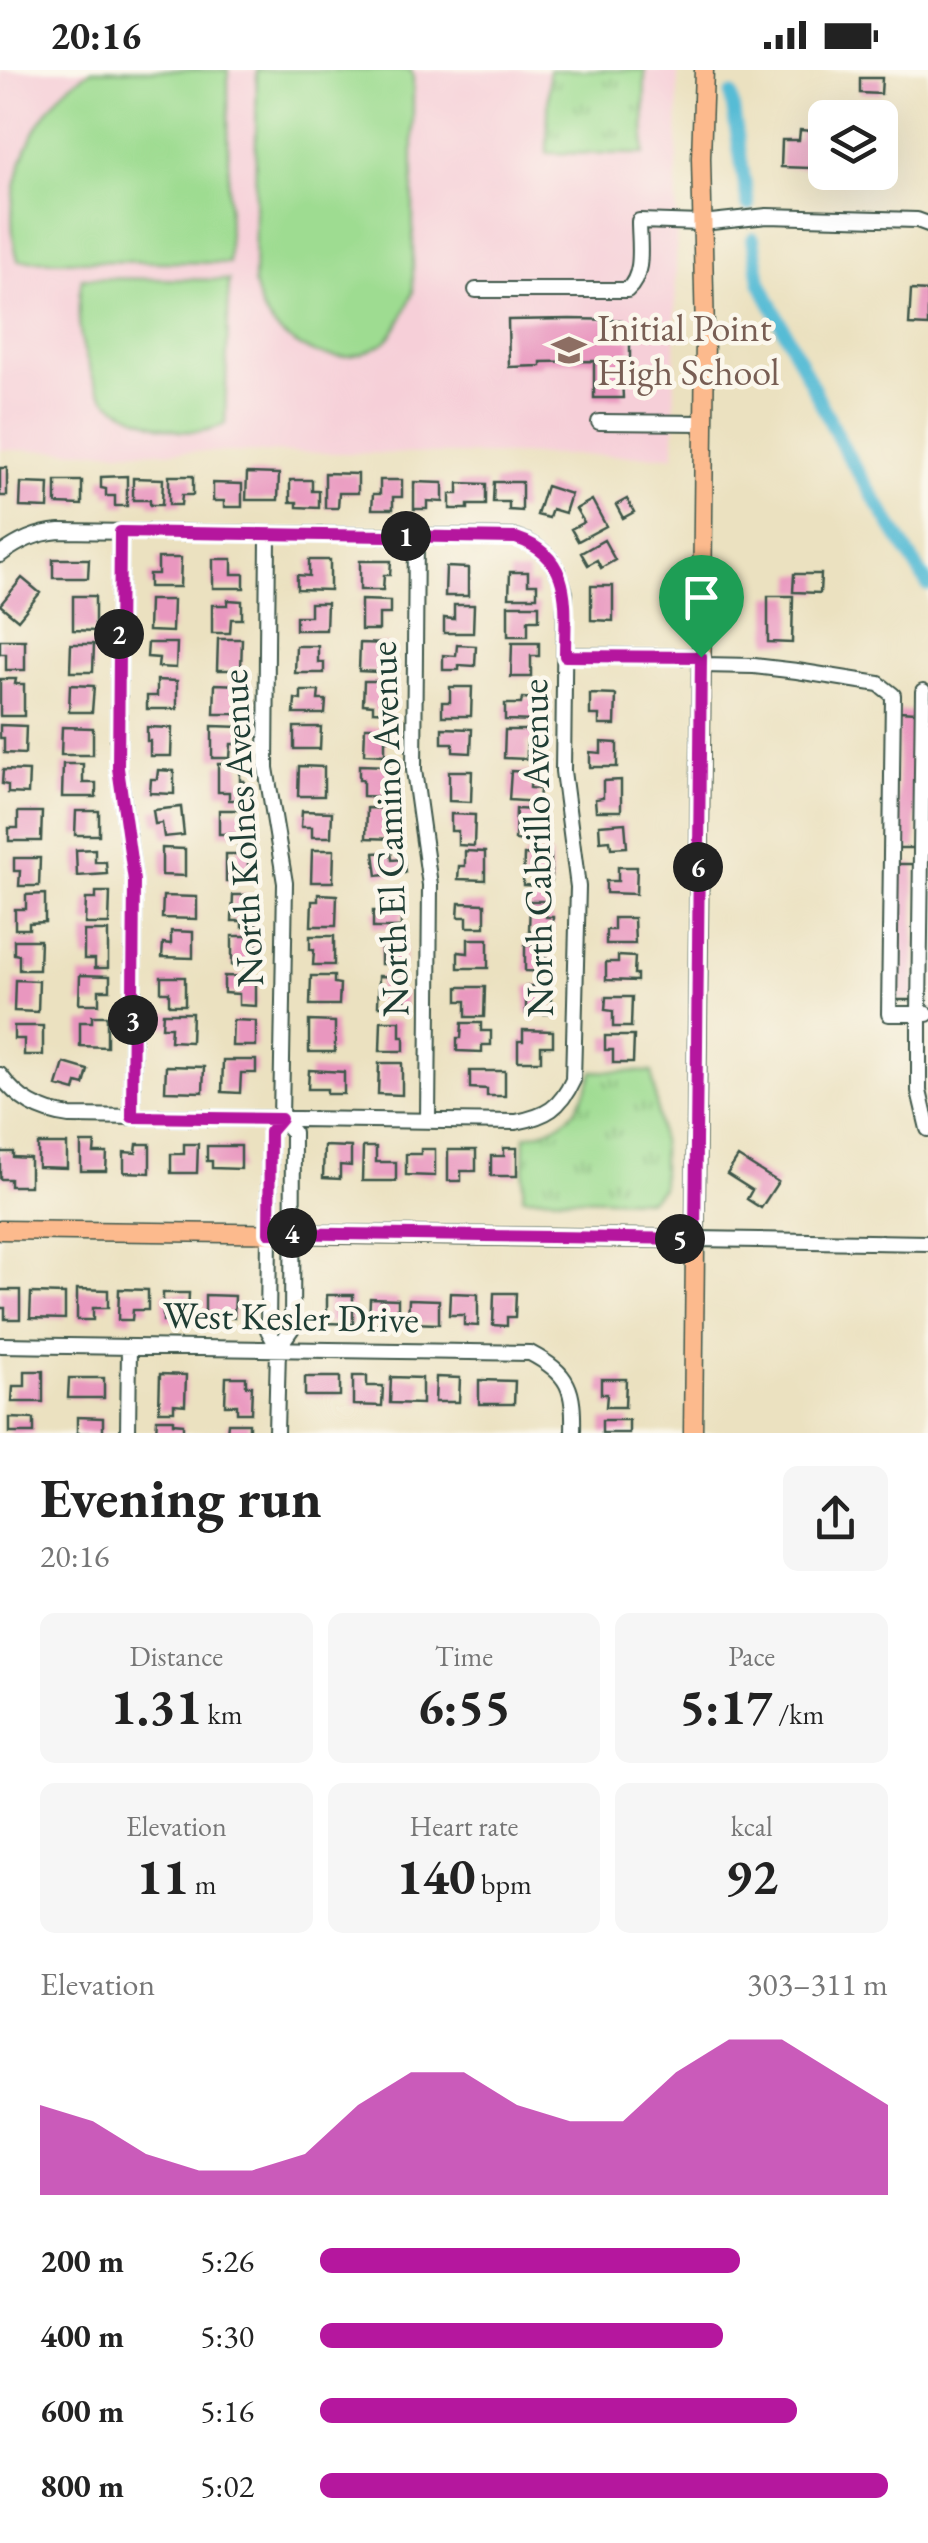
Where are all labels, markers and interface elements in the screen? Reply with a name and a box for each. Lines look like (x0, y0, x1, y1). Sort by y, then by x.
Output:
text: 20:16 (50, 11, 141, 60)
map controls (808, 100, 898, 190)
button: layers (808, 100, 898, 190)
place label: Initial Point High School (597, 303, 780, 396)
school or university icon: Initial Point High School (550, 331, 588, 369)
pin: 1 (381, 511, 431, 561)
text: 1 (399, 518, 413, 554)
pin (659, 555, 744, 658)
icon: arrive (674, 570, 729, 625)
pin: 2 (94, 609, 144, 659)
text: 2 (112, 616, 126, 652)
street label: North El Camino Avenue (357, 641, 420, 1017)
street label: North Kolnes Avenue (209, 668, 274, 988)
street label: North Cabrillo Avenue (509, 679, 564, 1017)
pin: 6 (673, 842, 723, 892)
text: 6 (691, 849, 705, 885)
pin: 3 (108, 995, 158, 1045)
text: 3 (126, 1002, 140, 1038)
pin: 4 (267, 1208, 317, 1258)
pin: 5 (655, 1214, 705, 1264)
text: 4 (285, 1215, 299, 1251)
text: 5 (673, 1221, 687, 1257)
street label: West Kesler Drive (163, 1290, 419, 1343)
text: Evening run (40, 1462, 322, 1533)
button: share (783, 1466, 888, 1571)
text: 20:16 (40, 1535, 109, 1577)
text: Distance (130, 1638, 223, 1674)
text: Time (435, 1638, 493, 1674)
text: Pace (728, 1638, 775, 1674)
text: 1.31 (110, 1674, 202, 1739)
text: 6:55 (417, 1674, 511, 1739)
text: 5:17 (679, 1674, 773, 1739)
text: km (202, 1696, 242, 1732)
text: /km (773, 1696, 824, 1732)
text: Elevation (126, 1808, 227, 1844)
text: Heart rate (410, 1808, 518, 1844)
text: kcal (731, 1808, 773, 1844)
text: 11 (136, 1844, 189, 1909)
text: 140 (396, 1844, 476, 1909)
text: 92 (725, 1844, 778, 1909)
text: m (189, 1866, 216, 1902)
text: bpm (476, 1866, 532, 1902)
text: Elevation (40, 1963, 155, 2005)
text: 303–311 m (747, 1963, 888, 2005)
text: 200 m (40, 2240, 124, 2282)
text: 5:26 (200, 2240, 254, 2282)
text: 400 m (40, 2315, 124, 2357)
text: 5:30 (200, 2315, 254, 2357)
text: 600 m (40, 2390, 124, 2432)
text: 5:16 (200, 2390, 254, 2432)
text: 800 m (40, 2465, 124, 2507)
text: 5:02 (200, 2465, 254, 2507)

